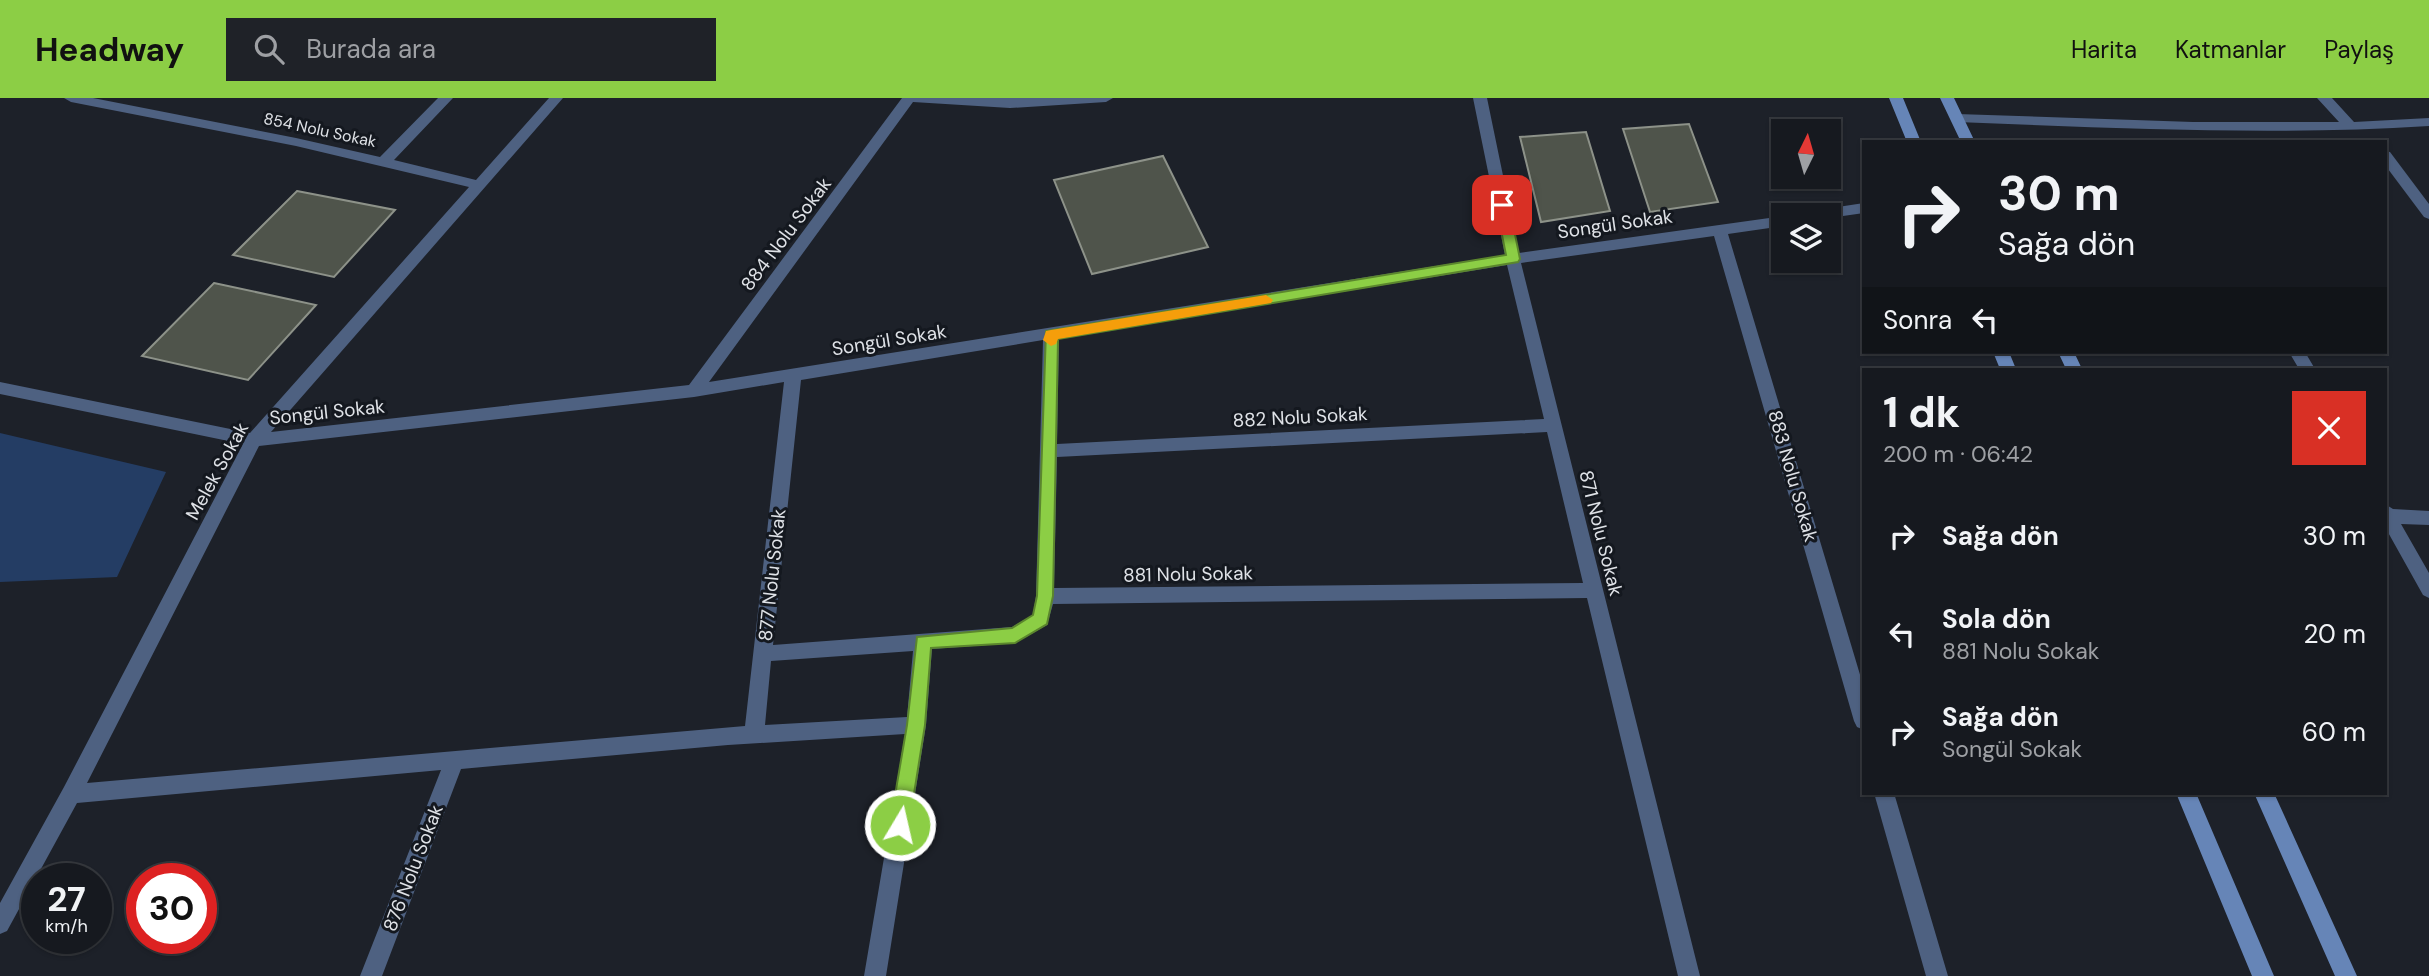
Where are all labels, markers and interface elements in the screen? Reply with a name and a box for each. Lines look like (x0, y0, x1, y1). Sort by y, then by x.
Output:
search box (226, 18, 716, 81)
text: Headway (35, 28, 184, 71)
icon: search (250, 30, 288, 68)
text: Burada ara (306, 32, 436, 66)
text: Harita (2071, 34, 2137, 65)
text: Katmanlar (2175, 34, 2286, 65)
text: Paylaş (2324, 34, 2394, 65)
street label: 854 Nolu Sokak (262, 108, 378, 152)
north arrow (1771, 119, 1841, 189)
map controls (1771, 119, 1841, 273)
text: 30 m (1998, 161, 2120, 225)
icon: right (1883, 168, 1974, 259)
street label: 884 Nolu Sokak (735, 172, 837, 296)
pin (1472, 175, 1532, 235)
icon: arrive (1483, 186, 1521, 224)
button: layers (1771, 203, 1841, 273)
street label: Songül Sokak (1556, 204, 1674, 244)
text: Sağa dön (1998, 223, 2135, 265)
icon: left (1966, 301, 2004, 339)
text: Sonra (1883, 303, 1952, 337)
street label: Songül Sokak (830, 319, 948, 361)
text: 1 dk (1883, 385, 1960, 440)
button: close (2292, 391, 2366, 465)
street label: Songül Sokak (268, 393, 386, 430)
street label: 882 Nolu Sokak (1232, 401, 1369, 433)
street label: 883 Nolu Sokak (1762, 407, 1824, 545)
street label: Melek Sokak (180, 417, 254, 524)
text: 200 m · 06:42 (1883, 439, 2033, 469)
street label: 871 Nolu Sokak (1573, 468, 1629, 599)
street label: 877 Nolu Sokak (753, 507, 791, 642)
icon: right (1883, 517, 1921, 555)
text: Sağa dön (1942, 519, 2059, 553)
text: 30 m (2303, 519, 2366, 553)
street label: 881 Nolu Sokak (1123, 560, 1254, 588)
text: Sola dön (1942, 602, 2051, 636)
icon: left (1883, 615, 1921, 653)
text: 20 m (2303, 617, 2366, 651)
text: 881 Nolu Sokak (1942, 636, 2099, 666)
text: Sağa dön (1942, 700, 2059, 734)
icon: right (1883, 713, 1921, 751)
text: 60 m (2302, 715, 2366, 749)
text: Songül Sokak (1942, 734, 2082, 764)
position arrow (863, 788, 937, 862)
street label: 876 Nolu Sokak (377, 801, 449, 935)
speed limit sign: 30 (126, 863, 217, 954)
text: 27 (47, 876, 86, 922)
text: km/h (45, 914, 88, 938)

